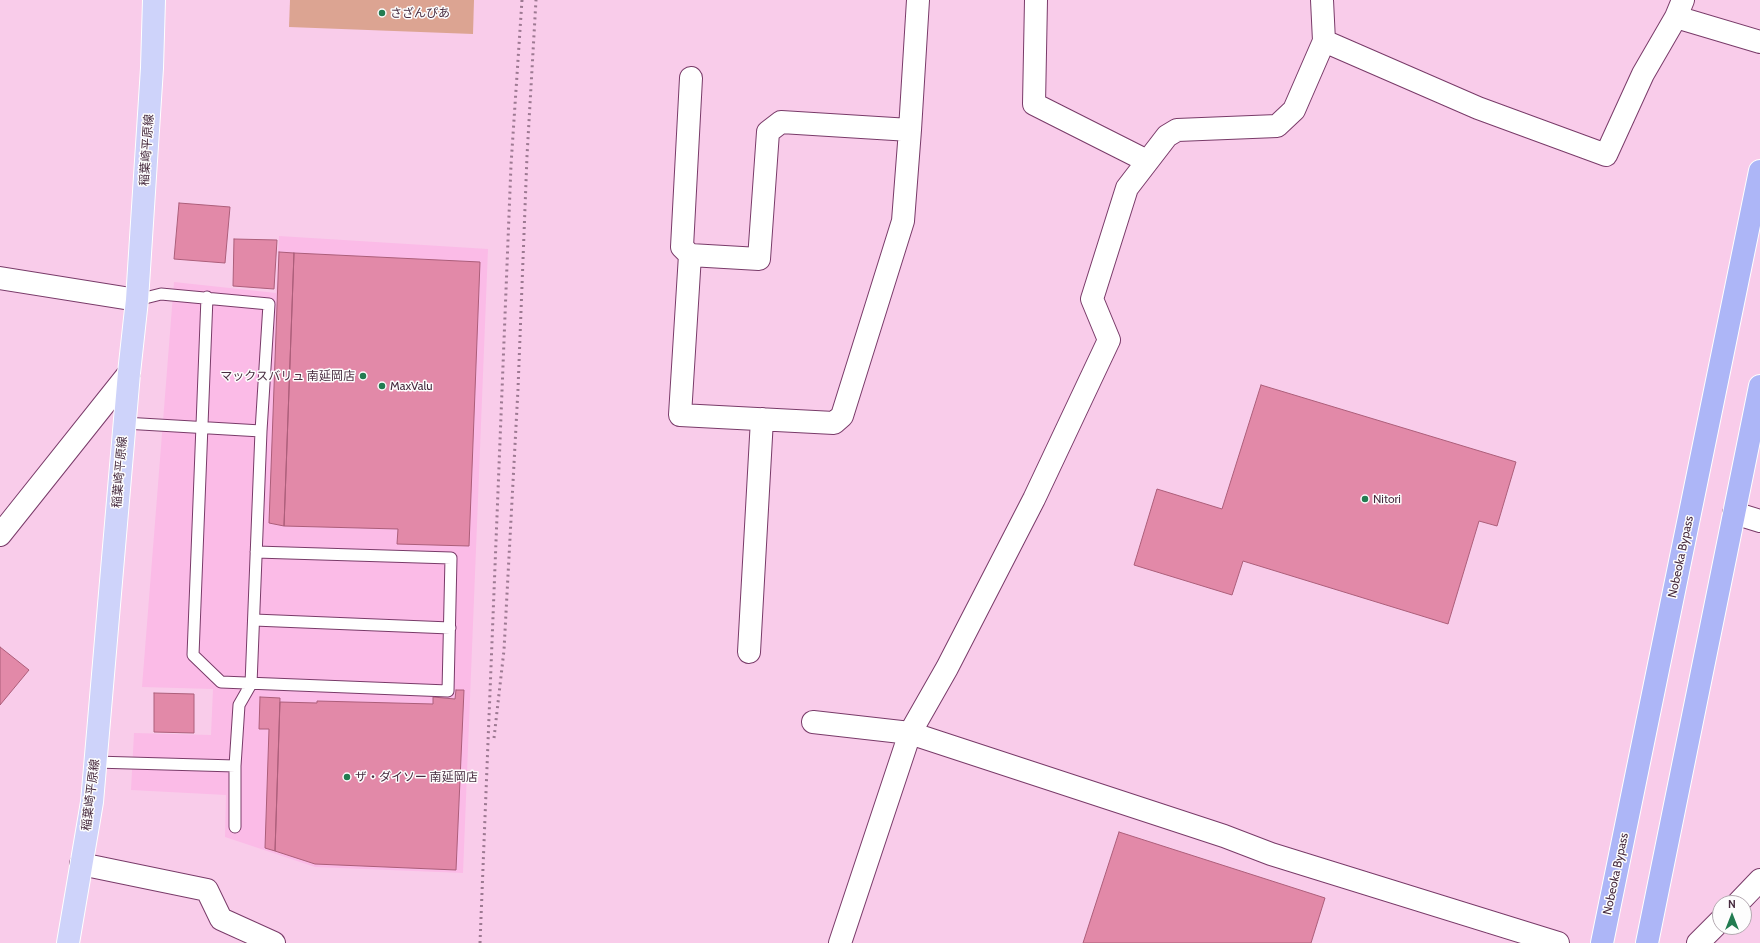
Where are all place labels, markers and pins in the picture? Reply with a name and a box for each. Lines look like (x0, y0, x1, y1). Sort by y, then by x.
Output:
place label: さざんぴあ (390, 6, 450, 20)
marker: さざんぴあ (377, 8, 387, 18)
place label: マックスバリュ 南延岡店 (220, 369, 355, 383)
marker: マックスバリュ 南延岡店 (358, 371, 368, 381)
place label: MaxValu (390, 379, 433, 393)
marker: MaxValu (377, 381, 387, 391)
place label: Nitori (1373, 492, 1401, 506)
marker: Nitori (1360, 494, 1370, 504)
place label: ザ・ダイソー 南延岡店 (355, 770, 478, 784)
marker: ザ・ダイソー 南延岡店 (342, 772, 352, 782)

